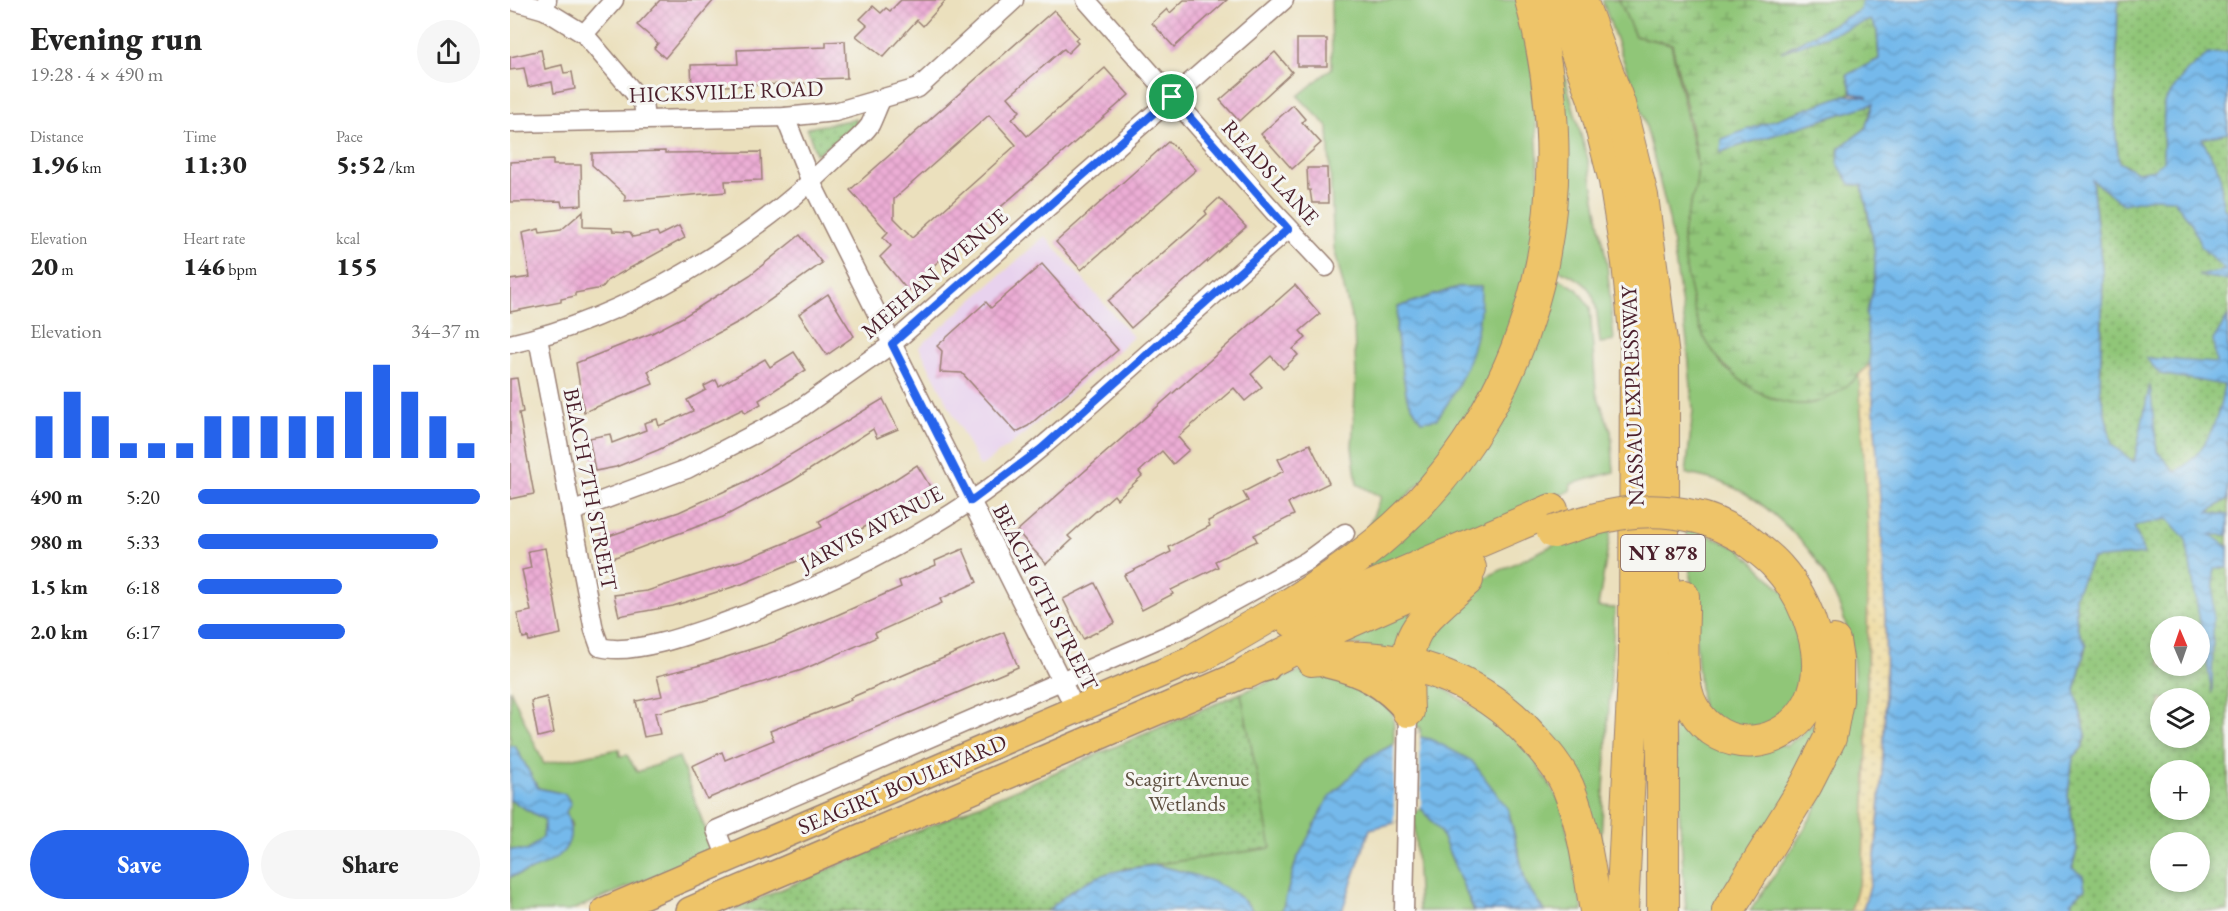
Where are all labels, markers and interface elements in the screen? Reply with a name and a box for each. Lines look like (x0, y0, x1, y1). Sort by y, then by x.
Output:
text: Evening run (30, 17, 202, 60)
button: share (417, 20, 480, 83)
text: 19:28 · 4 × 490 m (30, 61, 163, 87)
pin (1146, 71, 1197, 122)
street label: HICKSVILLE ROAD (628, 74, 824, 109)
icon: arrive (1155, 80, 1188, 113)
street label: READS LANE (1216, 113, 1326, 231)
text: Distance (30, 126, 83, 147)
text: Time (183, 126, 216, 147)
text: Pace (336, 126, 363, 147)
text: 1.96 (30, 147, 79, 181)
text: 11:30 (183, 147, 247, 181)
text: 5:52 (336, 147, 386, 181)
text: km (79, 157, 102, 178)
text: /km (386, 157, 415, 178)
street label: MEEHAN AVENUE (855, 202, 1014, 345)
text: Elevation (30, 228, 88, 249)
text: Heart rate (183, 228, 245, 249)
text: kcal (336, 228, 360, 249)
text: 20 (30, 249, 58, 283)
text: 146 (183, 249, 225, 283)
text: 155 (336, 249, 378, 283)
text: m (58, 259, 74, 280)
text: bpm (225, 259, 257, 280)
street label: NASSAU EXPRESSWAY (1614, 284, 1651, 507)
text: Elevation (30, 318, 102, 344)
text: 34–37 m (411, 318, 480, 344)
street label: BEACH 7TH STREET (557, 385, 624, 593)
street label: JARVIS AVENUE (793, 479, 948, 579)
text: 490 m (30, 484, 83, 510)
text: 5:20 (126, 484, 160, 510)
street label: BEACH 6TH STREET (986, 499, 1105, 696)
text: 980 m (30, 529, 83, 555)
text: 5:33 (126, 529, 160, 555)
road number: NY 878 (1621, 535, 1705, 571)
text: 1.5 km (30, 574, 88, 600)
text: 6:18 (126, 574, 160, 600)
north arrow (2150, 616, 2210, 676)
map controls (2150, 616, 2210, 892)
text: 2.0 km (30, 619, 88, 645)
text: 6:17 (126, 619, 160, 645)
button: layers (2150, 688, 2210, 748)
street label: SEAGIRT BOULEVARD (793, 727, 1011, 842)
button: + (2150, 760, 2210, 820)
park label: Seagirt Avenue Wetlands (1125, 764, 1250, 818)
button: Save (30, 830, 249, 899)
button: Share (261, 830, 480, 899)
button: − (2150, 832, 2210, 892)

